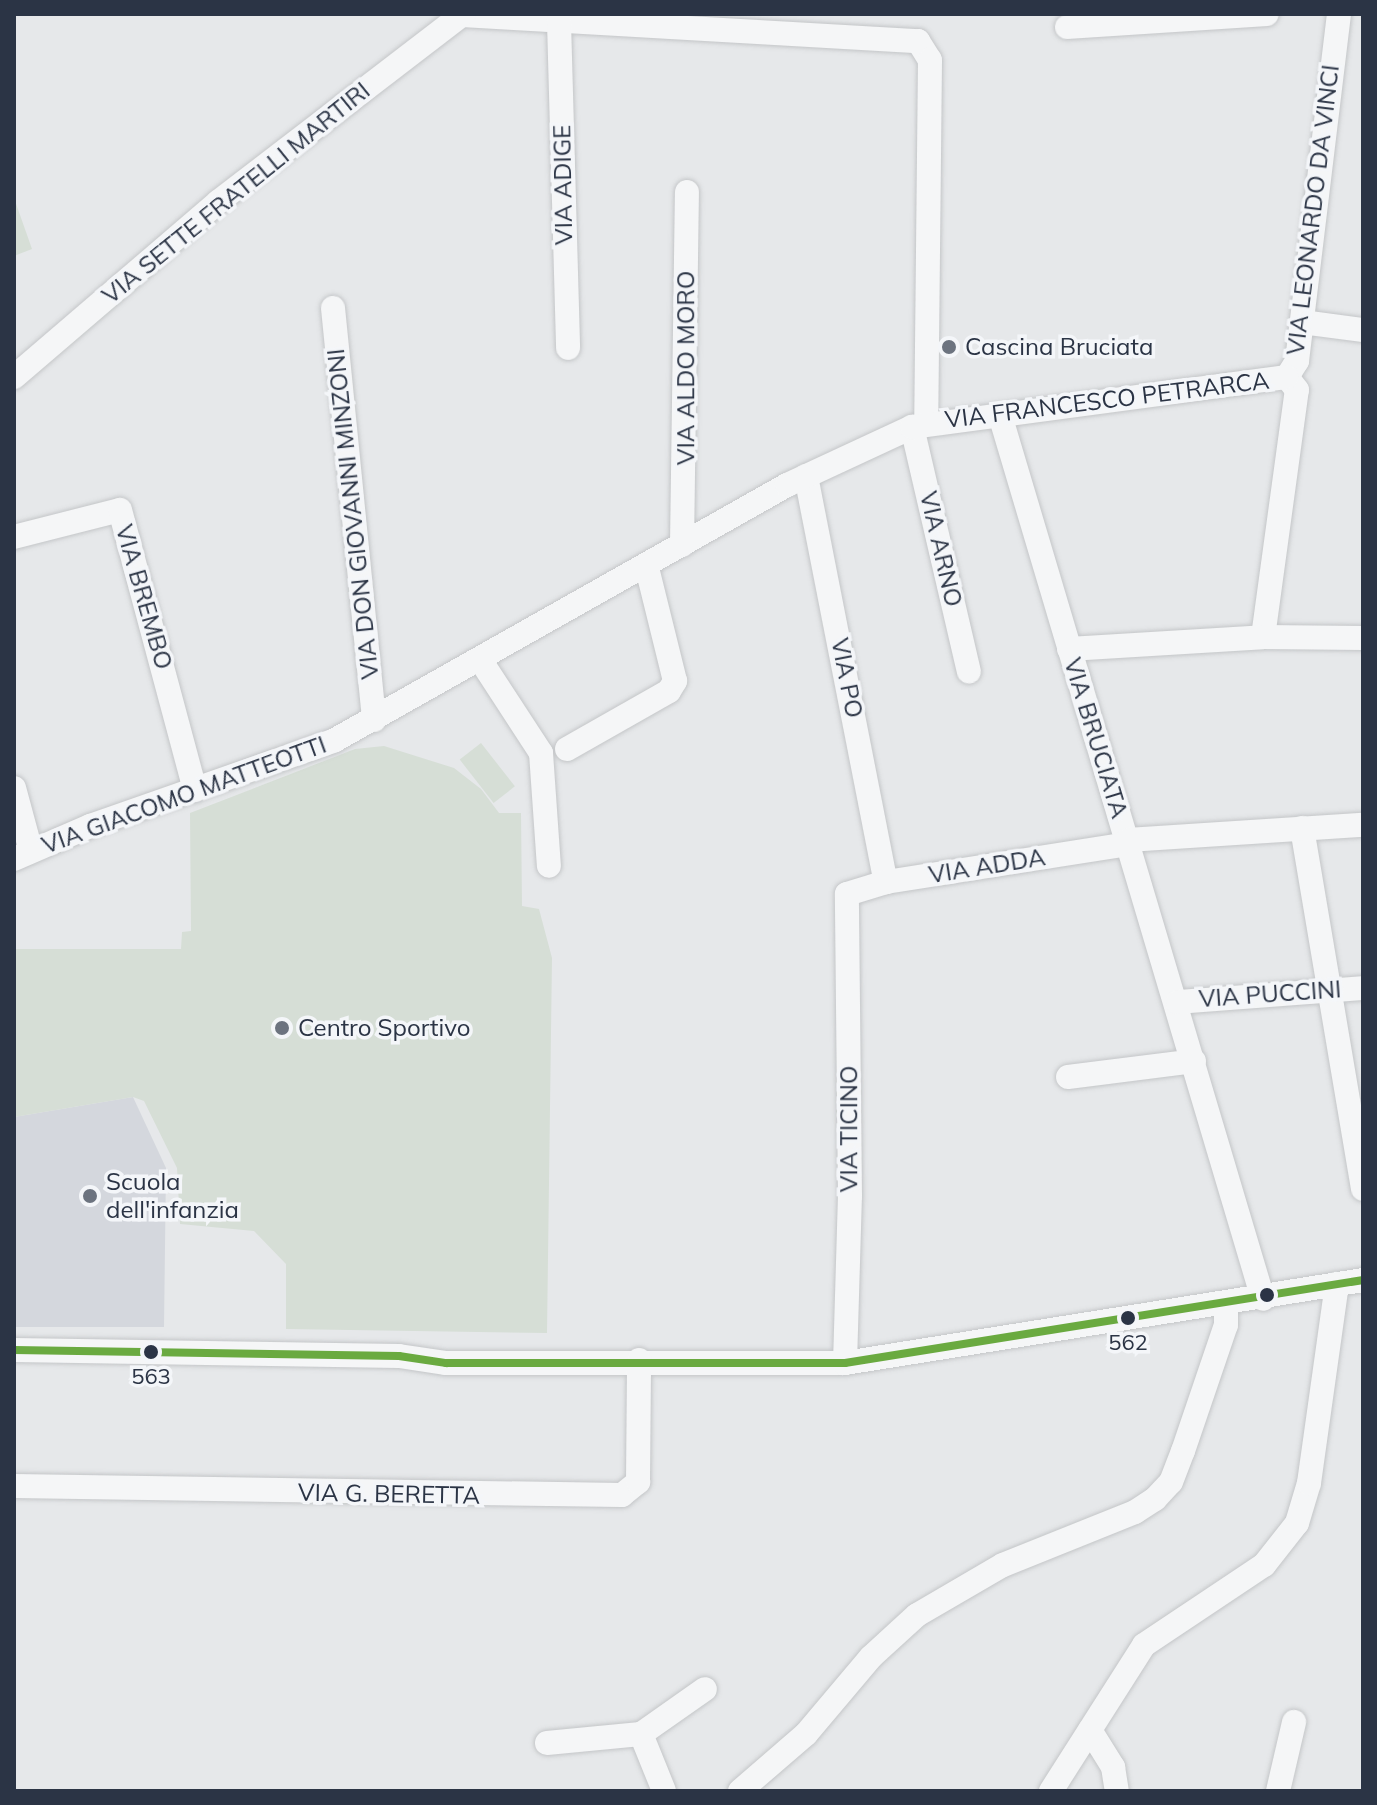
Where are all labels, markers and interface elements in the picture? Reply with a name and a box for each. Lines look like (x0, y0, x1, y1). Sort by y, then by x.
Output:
street label: VIA LEONARDO DA VINCI (1281, 63, 1345, 357)
street label: VIA SETTE FRATELLI MARTIRI (96, 76, 376, 310)
street label: VIA ADIGE (548, 125, 578, 245)
street label: VIA ALDO MORO (672, 271, 700, 465)
place label: Cascina Bruciata (965, 333, 1153, 361)
marker: Cascina Bruciata (940, 338, 958, 356)
street label: VIA DON GIOVANNI MINZONI (321, 347, 385, 681)
street label: VIA FRANCESCO PETRARCA (943, 366, 1271, 434)
street label: VIA ARNO (914, 488, 968, 610)
street label: VIA BREMBO (110, 521, 178, 673)
street label: VIA PO (825, 636, 869, 720)
street label: VIA BRUCIATA (1058, 654, 1134, 822)
street label: VIA GIACOMO MATTEOTTI (38, 730, 330, 860)
street label: VIA ADDA (927, 843, 1047, 889)
street label: VIA PUCCINI (1198, 975, 1342, 1013)
place label: Centro Sportivo (298, 1014, 470, 1042)
marker: Centro Sportivo (273, 1019, 291, 1037)
street label: VIA TICINO (835, 1066, 863, 1192)
place label: Scuola dell'infanzia (106, 1168, 239, 1224)
marker: Scuola dell'infanzia (81, 1187, 99, 1205)
unlabelled marker (1259, 1287, 1275, 1303)
marker: 562 (1120, 1310, 1136, 1326)
place label: 562 (1108, 1330, 1148, 1356)
marker: 563 (143, 1344, 159, 1360)
place label: 563 (131, 1364, 171, 1390)
street label: VIA G. BERETTA (298, 1478, 480, 1510)

